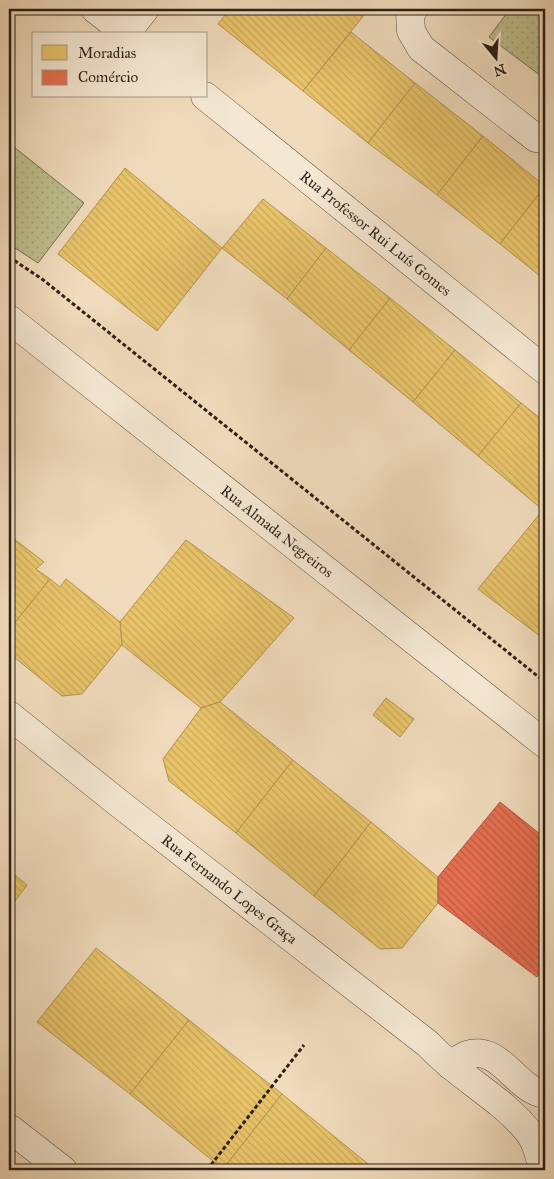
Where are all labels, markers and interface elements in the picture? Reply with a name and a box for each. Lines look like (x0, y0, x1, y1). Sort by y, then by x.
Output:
legend (32, 32, 208, 98)
north arrow (472, 32, 522, 82)
text: Moradias (78, 44, 136, 62)
text: N (491, 60, 508, 80)
text: Comércio (78, 68, 139, 86)
street label: Rua Professor Rui Luís Gomes (296, 167, 455, 300)
street label: Rua Almada Negreiros (217, 481, 337, 582)
street label: Rua Fernando Lopes Graça (158, 831, 301, 948)

